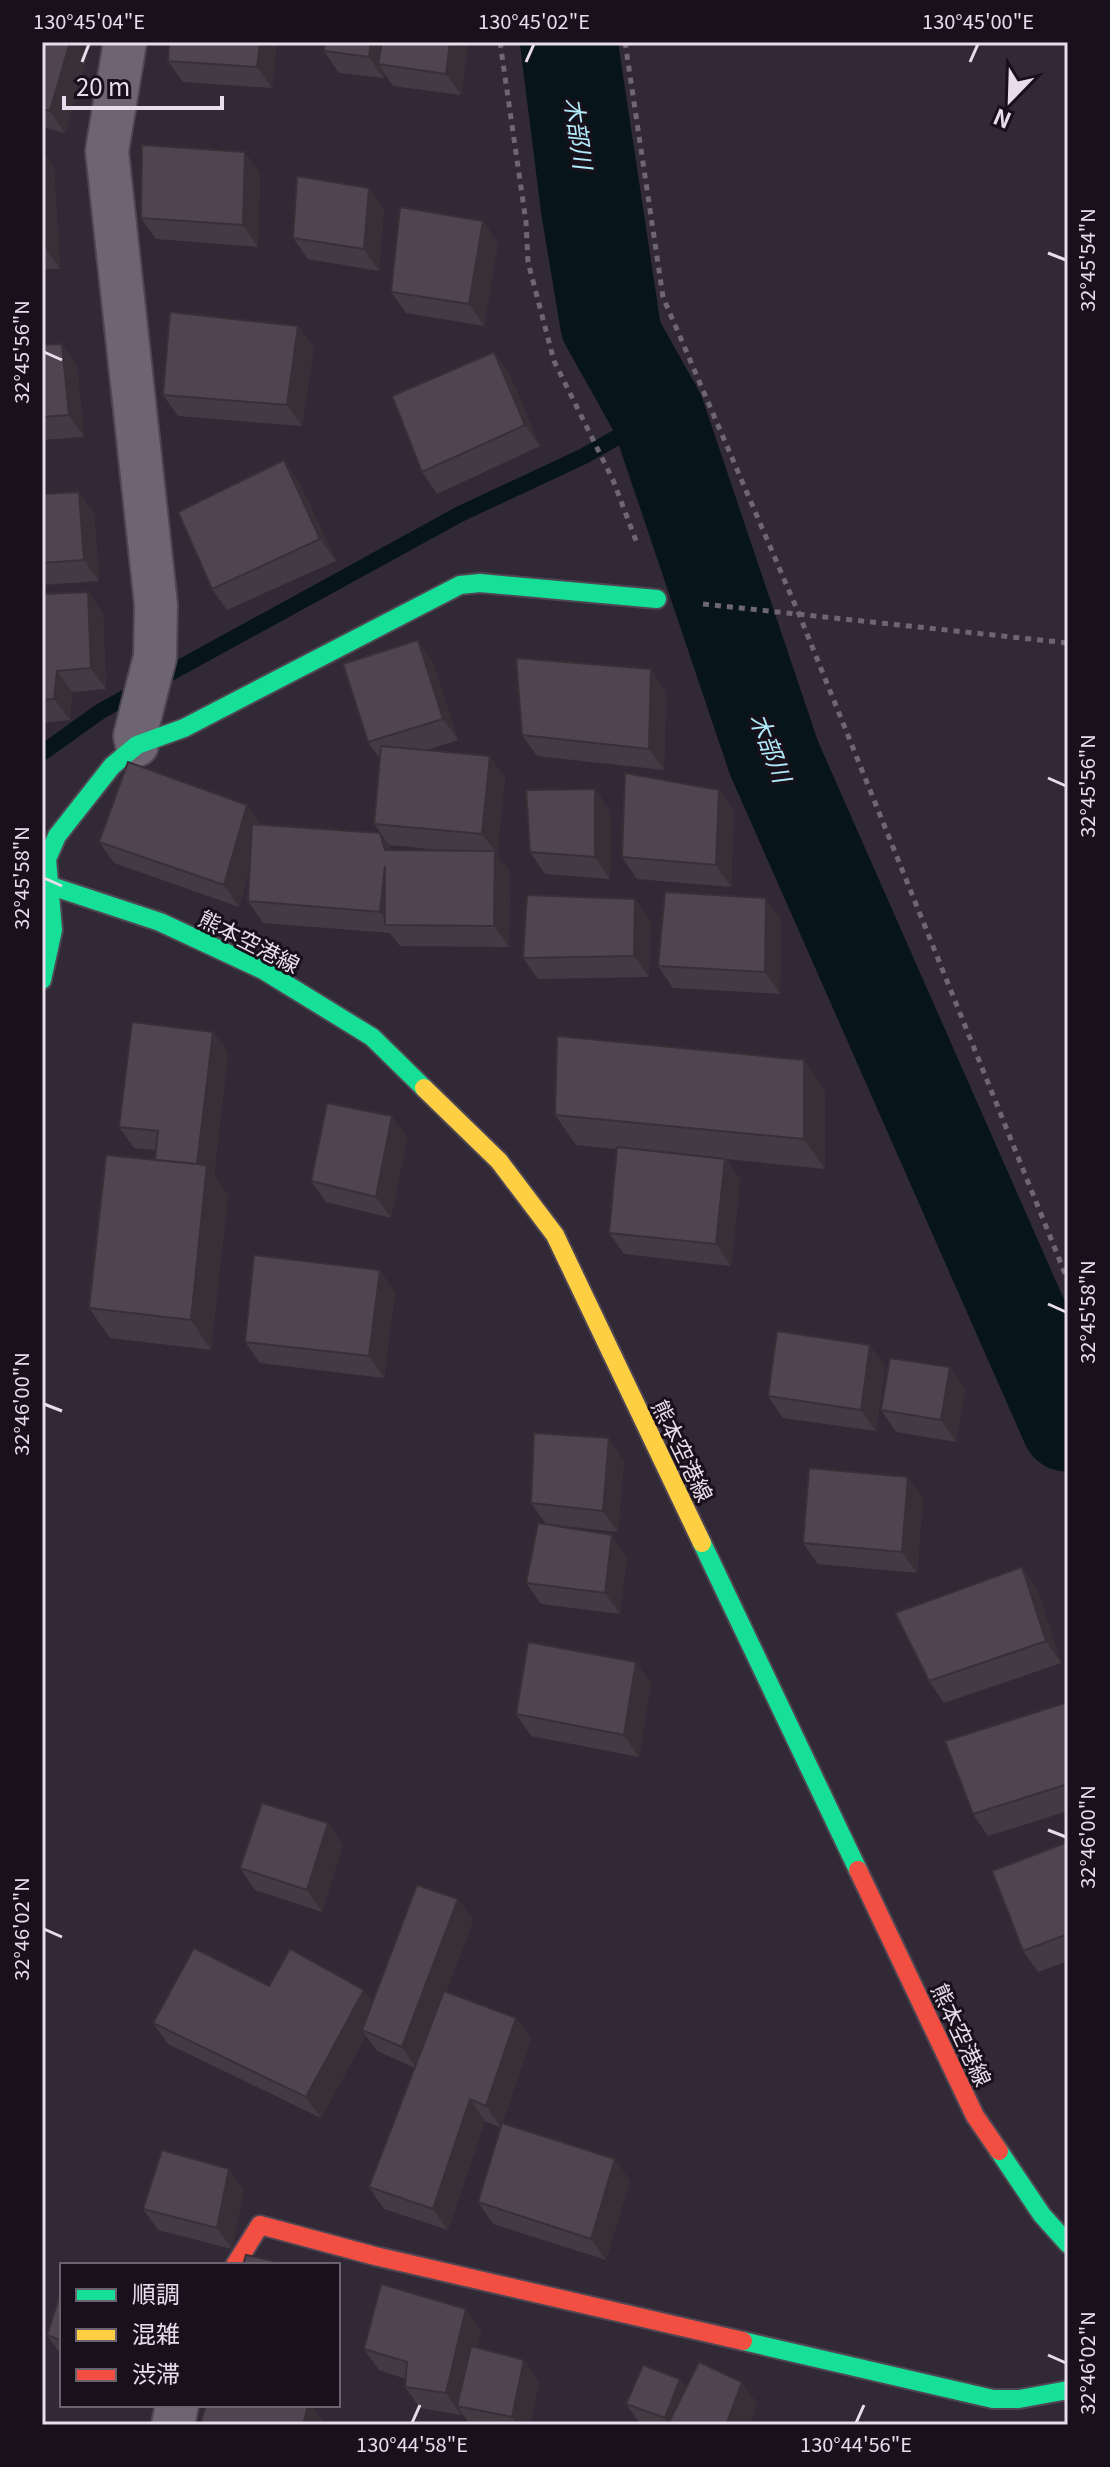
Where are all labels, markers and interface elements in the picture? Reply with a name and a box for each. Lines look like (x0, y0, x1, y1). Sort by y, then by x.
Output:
text: 130°45'04"E (33, 6, 145, 35)
text: 130°45'02"E (478, 6, 590, 35)
text: 130°45'00"E (922, 6, 1034, 35)
scale bar (64, 60, 222, 110)
north arrow (970, 60, 1050, 140)
text: 20 m (76, 68, 130, 103)
water label: 木部川 (558, 95, 603, 174)
text: N (988, 102, 1015, 138)
text: 32°45'54"N (1072, 208, 1101, 312)
text: 32°45'56"N (6, 300, 35, 404)
water label: 木部川 (743, 707, 802, 790)
text: 32°45'56"N (1072, 734, 1101, 838)
text: 32°45'58"N (6, 826, 35, 930)
street label: 熊本空港線 (194, 901, 306, 979)
text: 32°45'58"N (1072, 1260, 1101, 1364)
text: 32°46'00"N (6, 1352, 35, 1456)
street label: 熊本空港線 (646, 1394, 722, 1506)
text: 32°46'00"N (1072, 1785, 1101, 1889)
text: 32°46'02"N (6, 1877, 35, 1981)
street label: 熊本空港線 (925, 1977, 1001, 2091)
legend (60, 2263, 340, 2407)
text: 順調 (132, 2275, 180, 2310)
text: 32°46'02"N (1072, 2311, 1101, 2415)
text: 混雑 (132, 2315, 180, 2350)
text: 渋滞 (132, 2355, 180, 2390)
text: 130°44'58"E (356, 2429, 468, 2458)
text: 130°44'56"E (800, 2429, 912, 2458)

